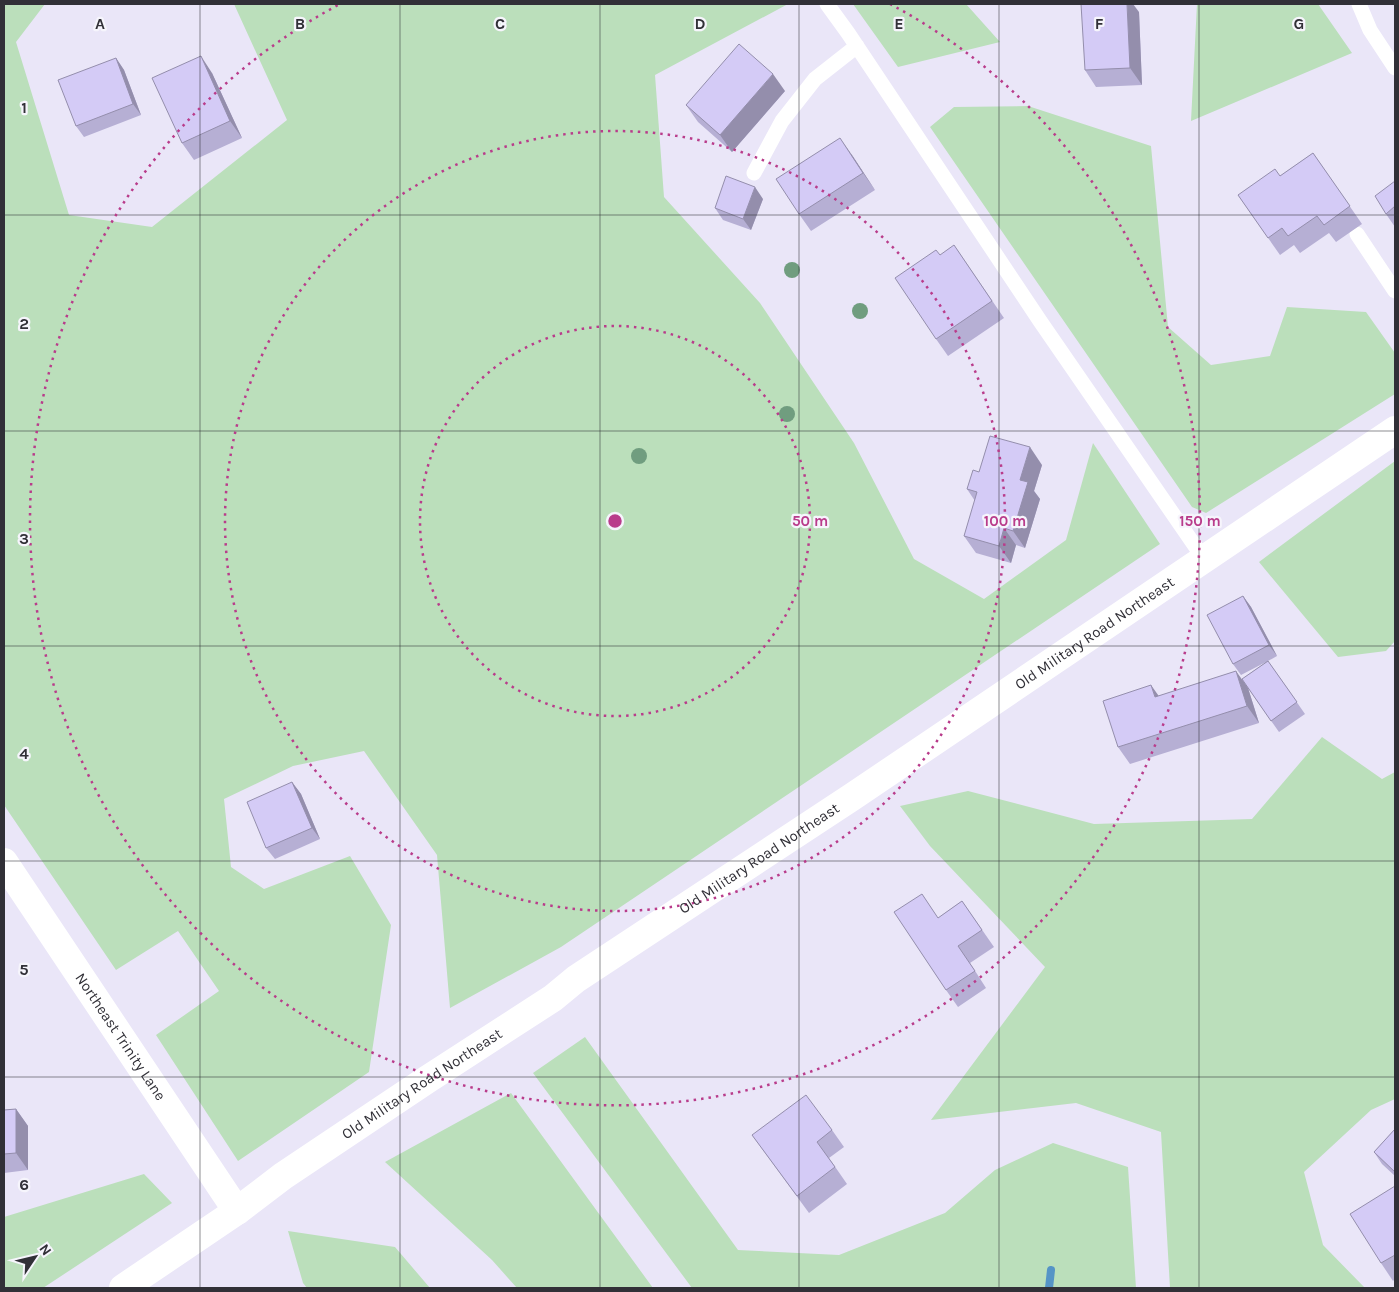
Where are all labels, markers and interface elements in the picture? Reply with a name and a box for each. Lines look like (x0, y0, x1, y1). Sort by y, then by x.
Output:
text: A (95, 14, 105, 33)
text: B (295, 14, 305, 33)
text: C (495, 14, 505, 33)
text: D (695, 14, 706, 33)
text: E (894, 14, 904, 33)
text: F (1095, 14, 1104, 33)
text: G (1294, 14, 1304, 33)
text: 1 (21, 98, 27, 117)
text: 2 (19, 314, 29, 333)
centre of rings (606, 512, 624, 530)
text: 50 m (792, 512, 828, 530)
text: 100 m (984, 512, 1026, 530)
text: 150 m (1179, 512, 1221, 530)
text: 3 (19, 529, 29, 548)
street label: Old Military Road Northeast (1012, 573, 1178, 693)
text: 4 (19, 744, 29, 763)
street label: Old Military Road Northeast (676, 799, 843, 918)
text: 5 (19, 960, 29, 979)
street label: Northeast Trinity Lane (72, 969, 170, 1104)
street label: Old Military Road Northeast (338, 1024, 506, 1143)
text: 6 (19, 1175, 29, 1194)
north arrow (10, 1232, 60, 1282)
text: N (35, 1241, 55, 1259)

